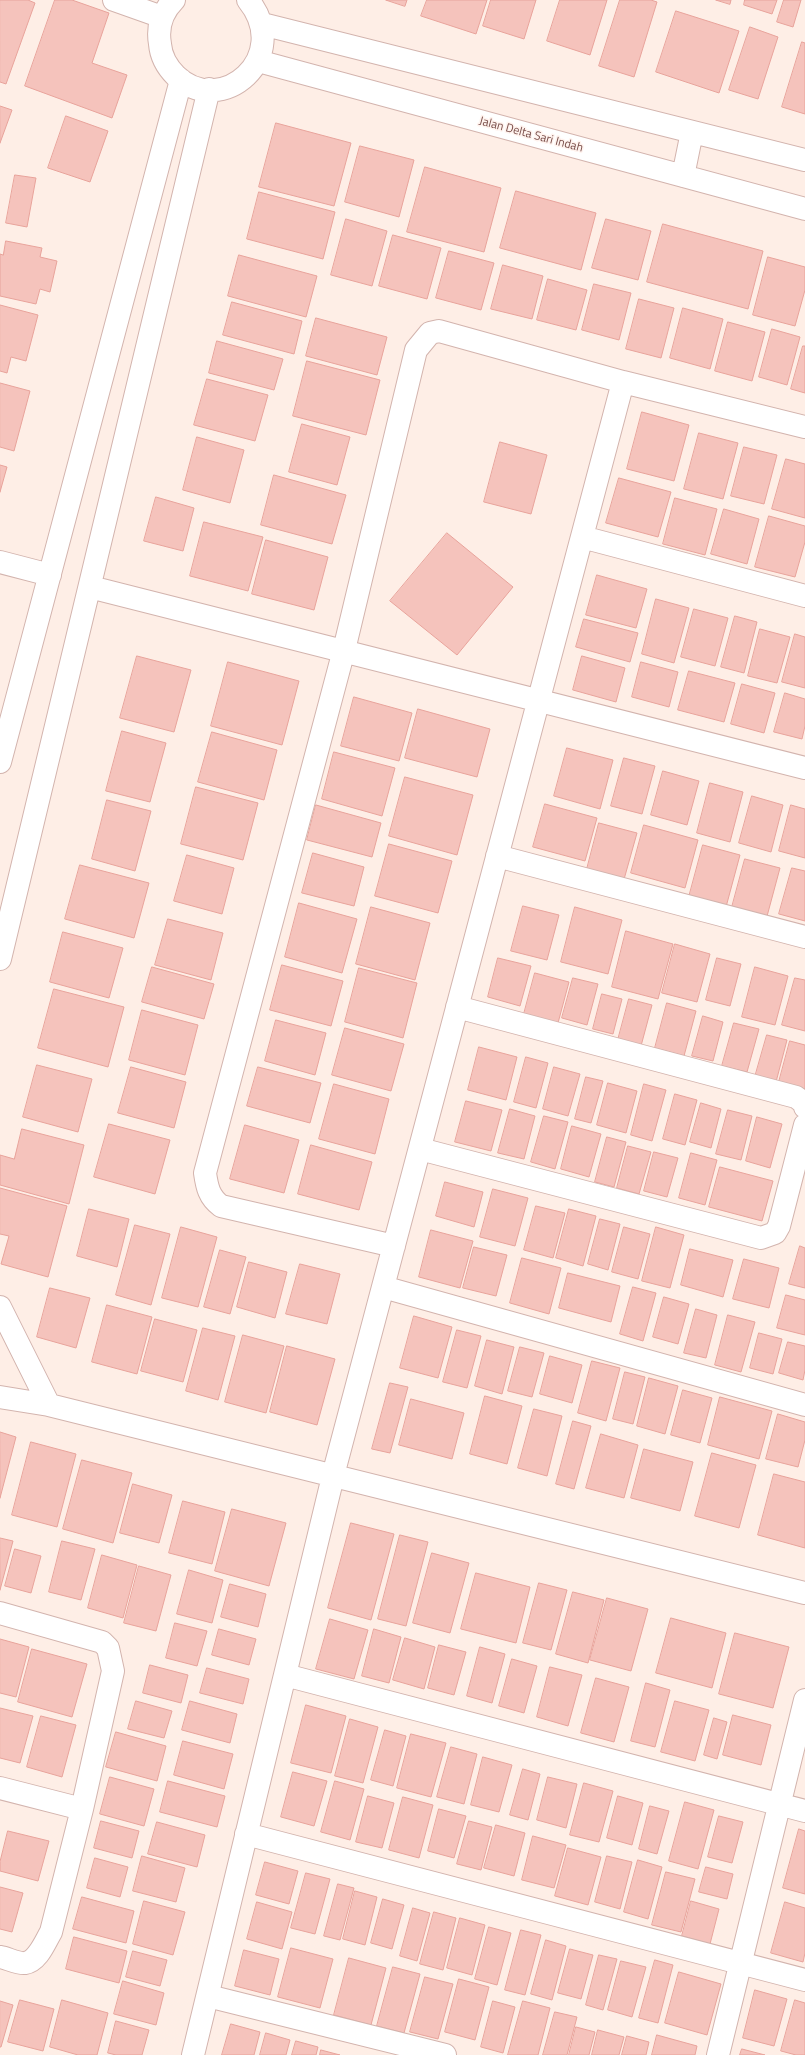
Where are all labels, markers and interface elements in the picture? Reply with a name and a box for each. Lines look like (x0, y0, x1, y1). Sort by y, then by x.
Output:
street label: Jalan Delta Sari Indah (477, 114, 585, 156)

